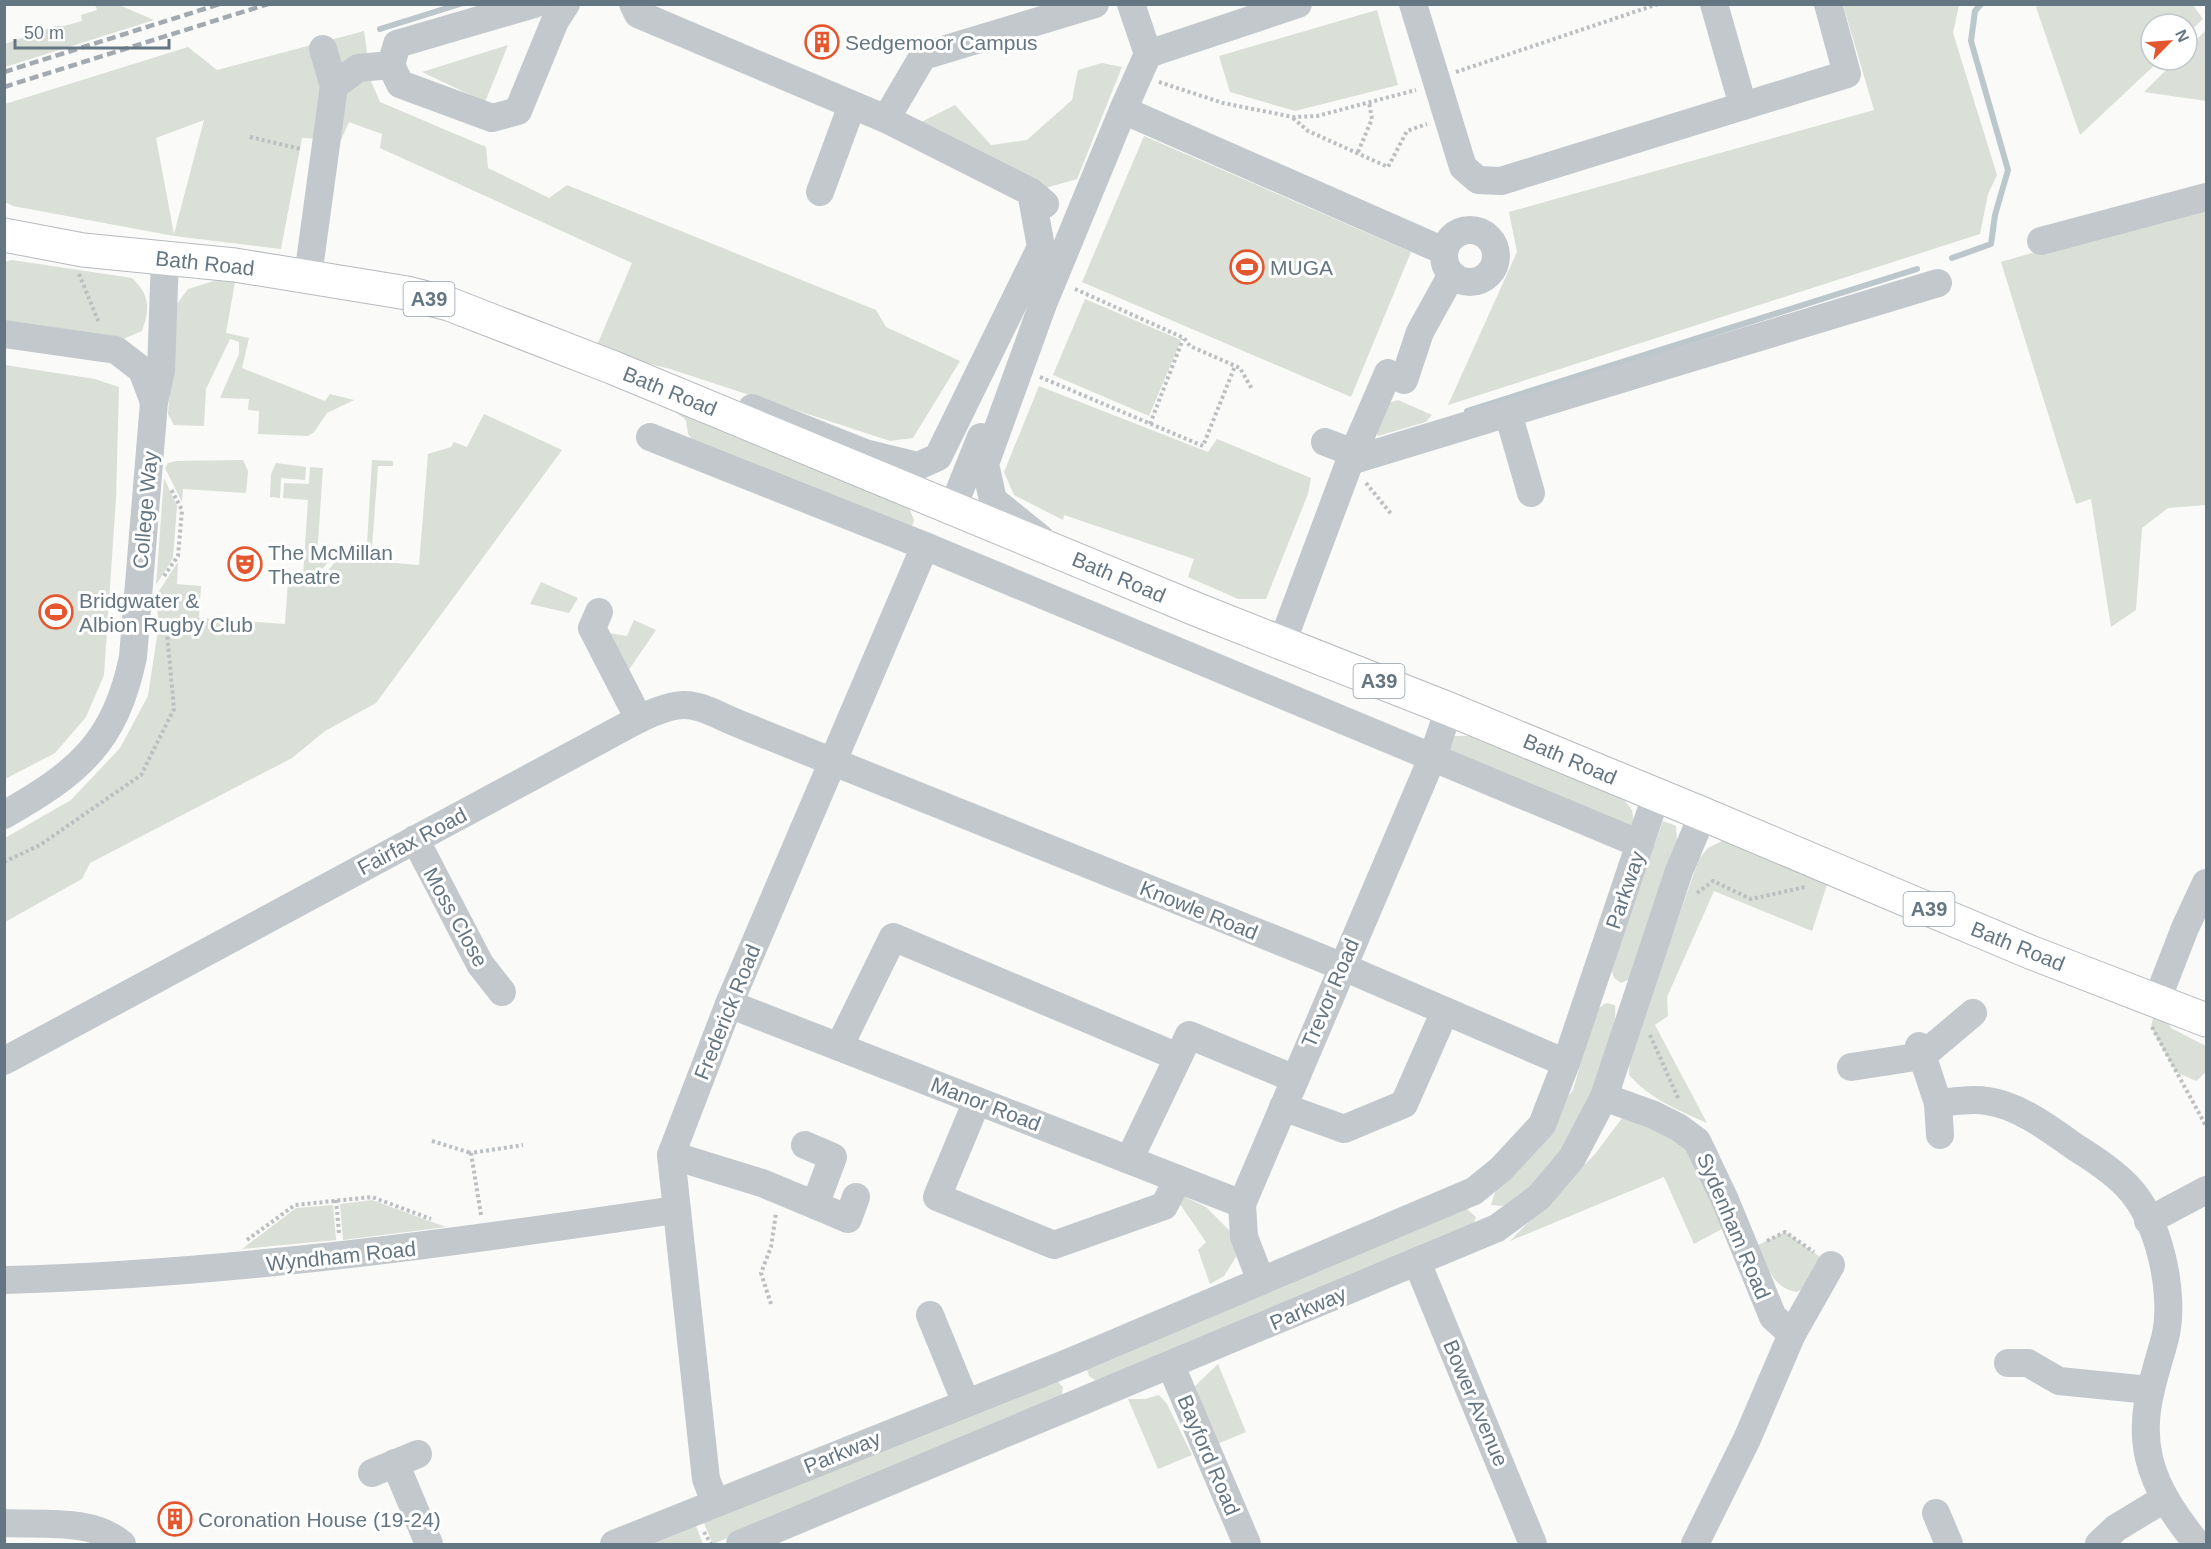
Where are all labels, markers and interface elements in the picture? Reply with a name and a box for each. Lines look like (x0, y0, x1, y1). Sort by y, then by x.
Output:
scale bar (15, 12, 170, 50)
north arrow (2139, 12, 2199, 72)
text: 50 m (24, 23, 64, 43)
building icon: Sedgemoor Campus (804, 24, 840, 60)
text: N (2172, 27, 2192, 45)
place label: Sedgemoor Campus (845, 31, 1038, 54)
street label: Bath Road (154, 246, 256, 280)
sports icon: MUGA (1229, 249, 1265, 285)
place label: MUGA (1270, 256, 1333, 279)
road number: A39 (404, 282, 454, 316)
street label: Bath Road (620, 362, 720, 420)
street label: College Way (128, 450, 162, 570)
place label: The McMillan Theatre (268, 541, 393, 588)
theatre icon: The McMillan Theatre (227, 546, 263, 582)
street label: Bath Road (1069, 547, 1169, 607)
place label: Bridgwater & Albion Rugby Club (79, 589, 253, 636)
sports icon: Bridgwater & Albion Rugby Club (38, 594, 74, 630)
road number: A39 (1354, 664, 1404, 698)
street label: Bath Road (1520, 729, 1620, 789)
street label: Fairfax Road (354, 803, 470, 879)
street label: Parkway (1601, 848, 1649, 932)
street label: Moss Close (419, 863, 493, 971)
street label: Knowle Road (1137, 876, 1261, 944)
road number: A39 (1904, 892, 1954, 926)
street label: Bath Road (1968, 917, 2068, 975)
street label: Trevor Road (1297, 935, 1363, 1051)
street label: Frederick Road (689, 941, 765, 1083)
street label: Manor Road (928, 1073, 1044, 1135)
street label: Sydenham Road (1693, 1150, 1775, 1302)
street label: Wyndham Road (265, 1237, 417, 1275)
street label: Parkway (1266, 1281, 1350, 1334)
street label: Bower Avenue (1439, 1336, 1513, 1470)
street label: Bayford Road (1173, 1391, 1245, 1519)
street label: Parkway (800, 1426, 884, 1478)
building icon: Coronation House (19-24) (157, 1501, 193, 1537)
place label: Coronation House (19-24) (198, 1508, 441, 1531)

